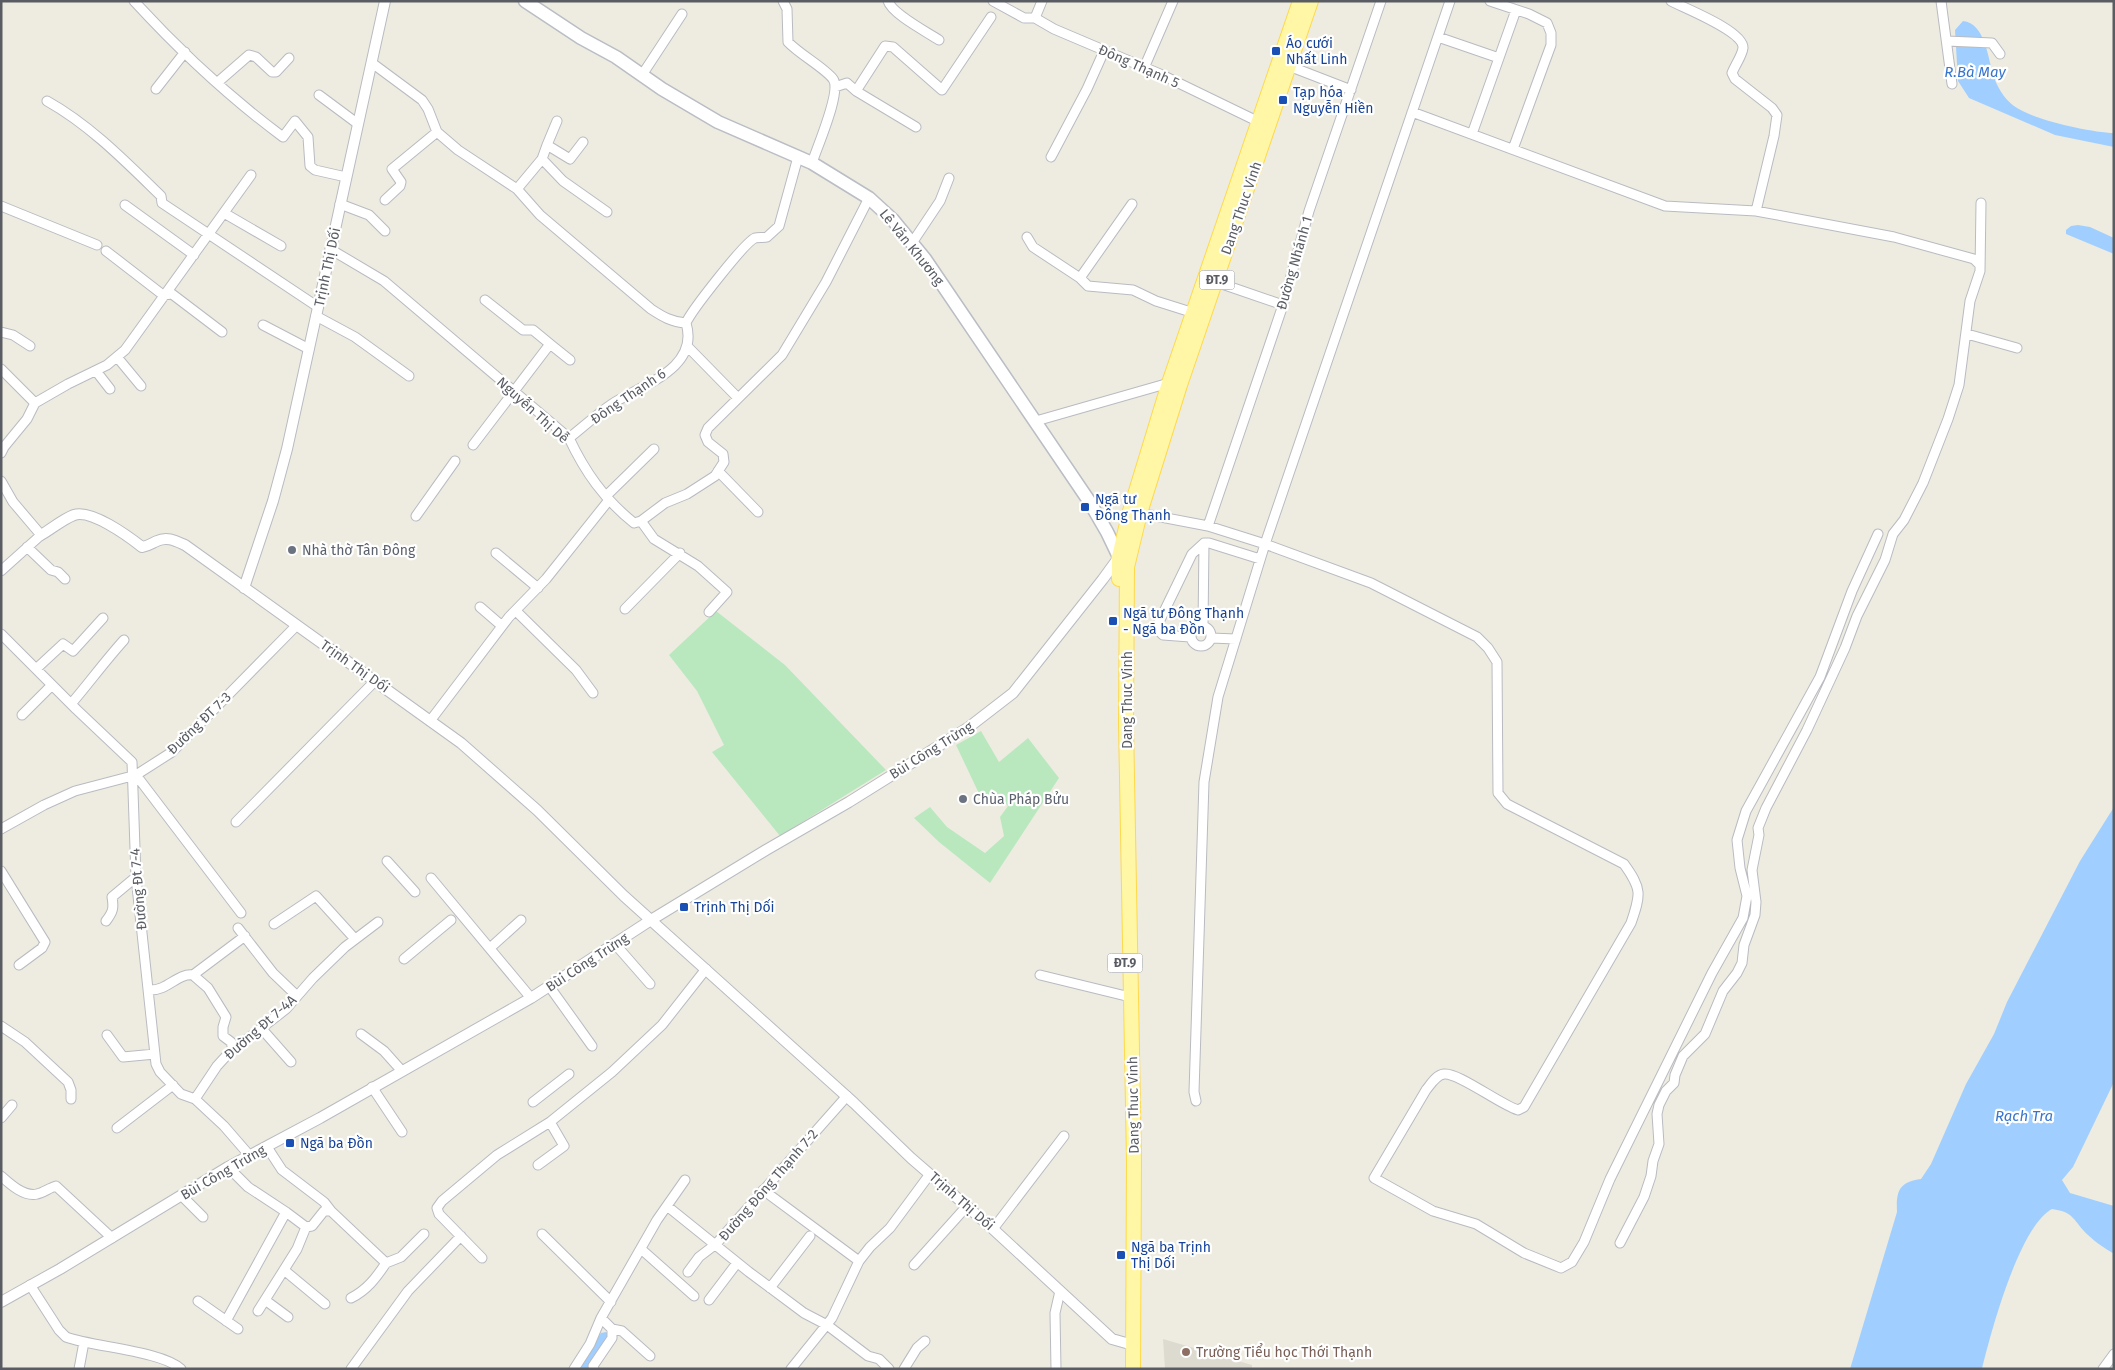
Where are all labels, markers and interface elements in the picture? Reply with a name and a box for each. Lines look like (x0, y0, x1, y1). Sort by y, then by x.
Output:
place label: Áo cưới Nhất Linh (1286, 34, 1347, 68)
street label: Đông Thạnh 5 (1096, 41, 1182, 92)
marker: Áo cưới Nhất Linh (1270, 45, 1282, 57)
water label: R.Bà May (1944, 63, 2006, 81)
place label: Tạp hóa Nguyễn Hiền (1293, 84, 1374, 117)
marker: Tạp hóa Nguyễn Hiền (1277, 94, 1289, 106)
street label: Dang Thuc Vinh (1218, 159, 1265, 257)
street label: Lê Văn Khương (876, 206, 948, 289)
street label: Đường Nhánh 1 (1273, 214, 1316, 312)
street label: Trịnh Thị Dối (310, 226, 344, 308)
road number: ĐT.9 (1200, 270, 1234, 290)
street label: Đông Thạnh 6 (587, 365, 669, 428)
street label: Nguyễn Thị Dễ (493, 374, 572, 447)
place label: Ngã tư Đông Thạnh (1095, 491, 1171, 524)
marker: Ngã tư Đông Thạnh (1079, 501, 1091, 513)
place label: Nhà thờ Tân Đông (302, 542, 416, 559)
marker: Nhà thờ Tân Đông (286, 544, 298, 556)
place label: Ngã tư Đông Thạnh - Ngã ba Đồn (1123, 605, 1244, 638)
marker: Ngã tư Đông Thạnh - Ngã ba Đồn (1107, 615, 1119, 627)
street label: Trịnh Thị Dối (317, 636, 393, 696)
street label: Dang Thuc Vinh (1119, 651, 1136, 749)
street label: Đường ĐT 7-3 (164, 689, 235, 758)
street label: Bùi Công Trừng (886, 718, 977, 783)
place label: Chùa Pháp Bửu (973, 791, 1069, 808)
marker: Chùa Pháp Bửu (957, 793, 969, 805)
street label: Đường Đt 7-4 (126, 847, 151, 931)
place label: Trịnh Thị Dối (694, 898, 775, 916)
marker: Trịnh Thị Dối (678, 901, 690, 913)
street label: Bùi Công Trừng (543, 929, 632, 996)
road number: ĐT.9 (1108, 954, 1142, 972)
street label: Đường Đt 7-4A (221, 991, 300, 1063)
street label: Dang Thuc Vinh (1124, 1056, 1143, 1154)
water label: Rạch Tra (1995, 1107, 2053, 1125)
street label: Đường Đông Thạnh 7-2 (715, 1126, 822, 1245)
place label: Ngã ba Đồn (300, 1134, 373, 1152)
marker: Ngã ba Đồn (284, 1137, 296, 1149)
street label: Bùi Công Trừng (178, 1141, 269, 1204)
street label: Trịnh Thị Dối (926, 1168, 998, 1234)
place label: Ngã ba Trịnh Thị Dối (1131, 1239, 1211, 1272)
marker: Ngã ba Trịnh Thị Dối (1115, 1249, 1127, 1261)
place label: Trường Tiểu học Thới Thạnh (1196, 1343, 1372, 1361)
marker: Trường Tiểu học Thới Thạnh (1180, 1346, 1192, 1358)

